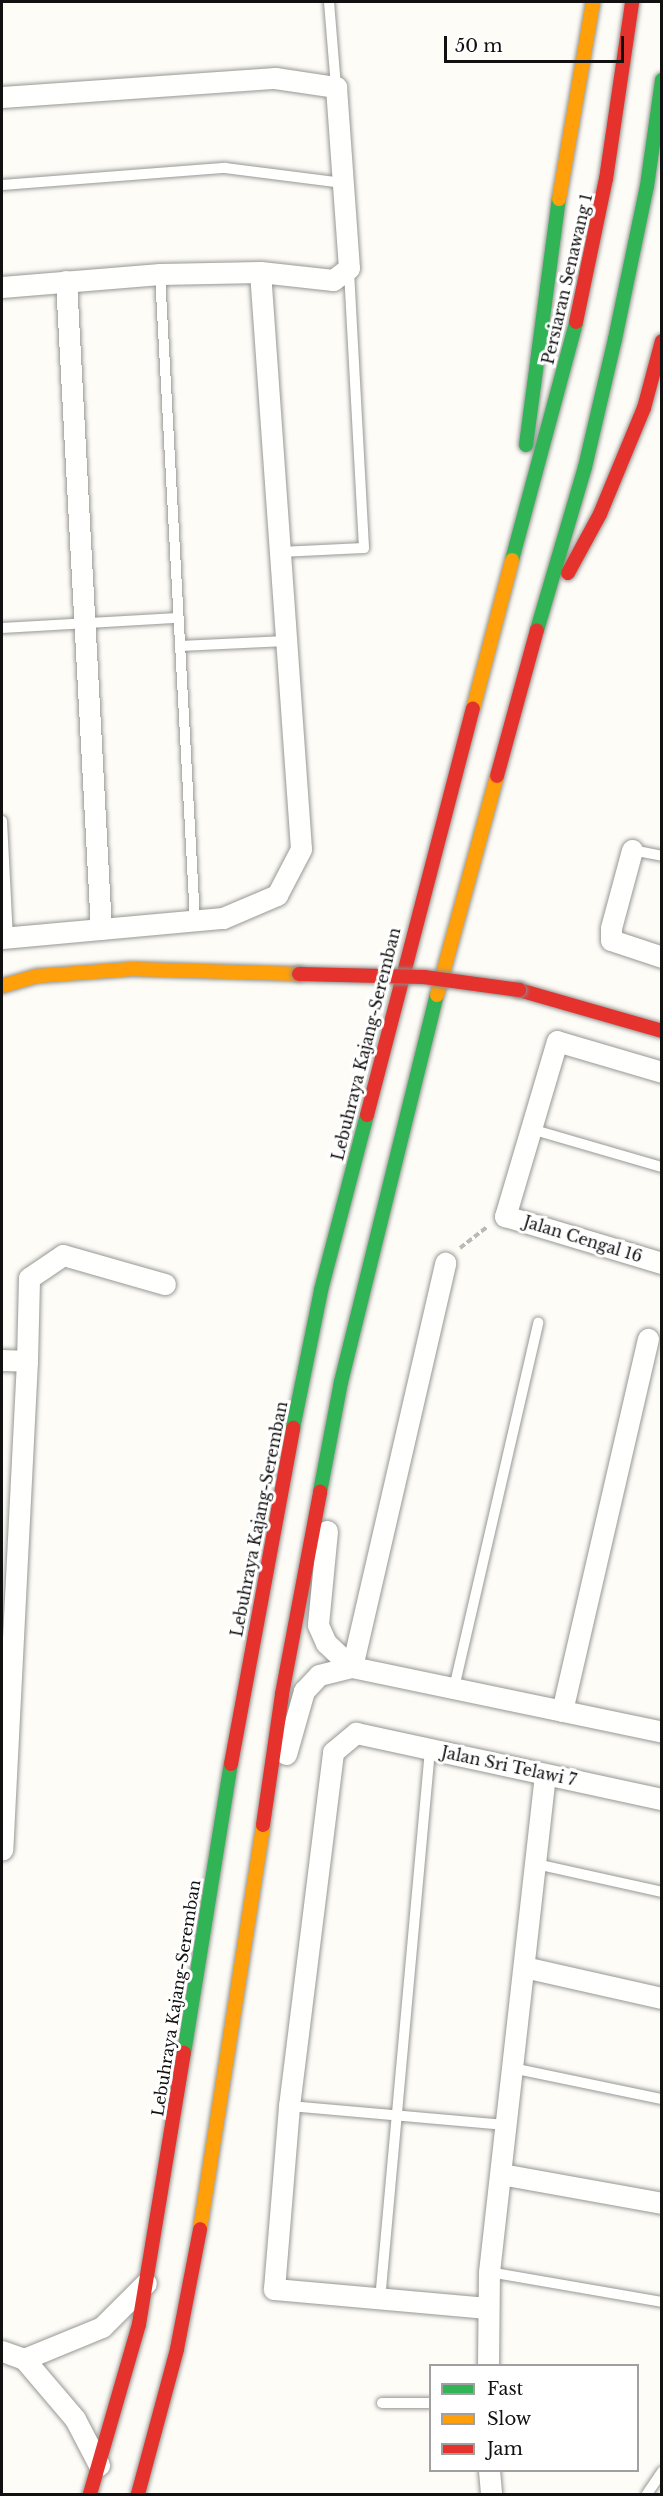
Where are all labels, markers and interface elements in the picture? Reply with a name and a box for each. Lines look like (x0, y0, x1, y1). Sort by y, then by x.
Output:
scale bar (447, 24, 627, 62)
text: 50 m (455, 35, 503, 57)
street label: Persiaran Senawang 1 (538, 192, 596, 366)
street label: Lebuhraya Kajang-Seremban (328, 926, 404, 1162)
street label: Jalan Cengal 16 (521, 1212, 645, 1266)
street label: Lebuhraya Kajang-Seremban (227, 1400, 291, 1638)
street label: Jalan Sri Telawi 7 (439, 1742, 579, 1790)
street label: Lebuhraya Kajang-Seremban (148, 1878, 204, 2118)
legend (429, 2364, 639, 2472)
text: Fast (487, 2378, 523, 2400)
text: Slow (487, 2408, 531, 2430)
text: Jam (487, 2438, 523, 2460)

